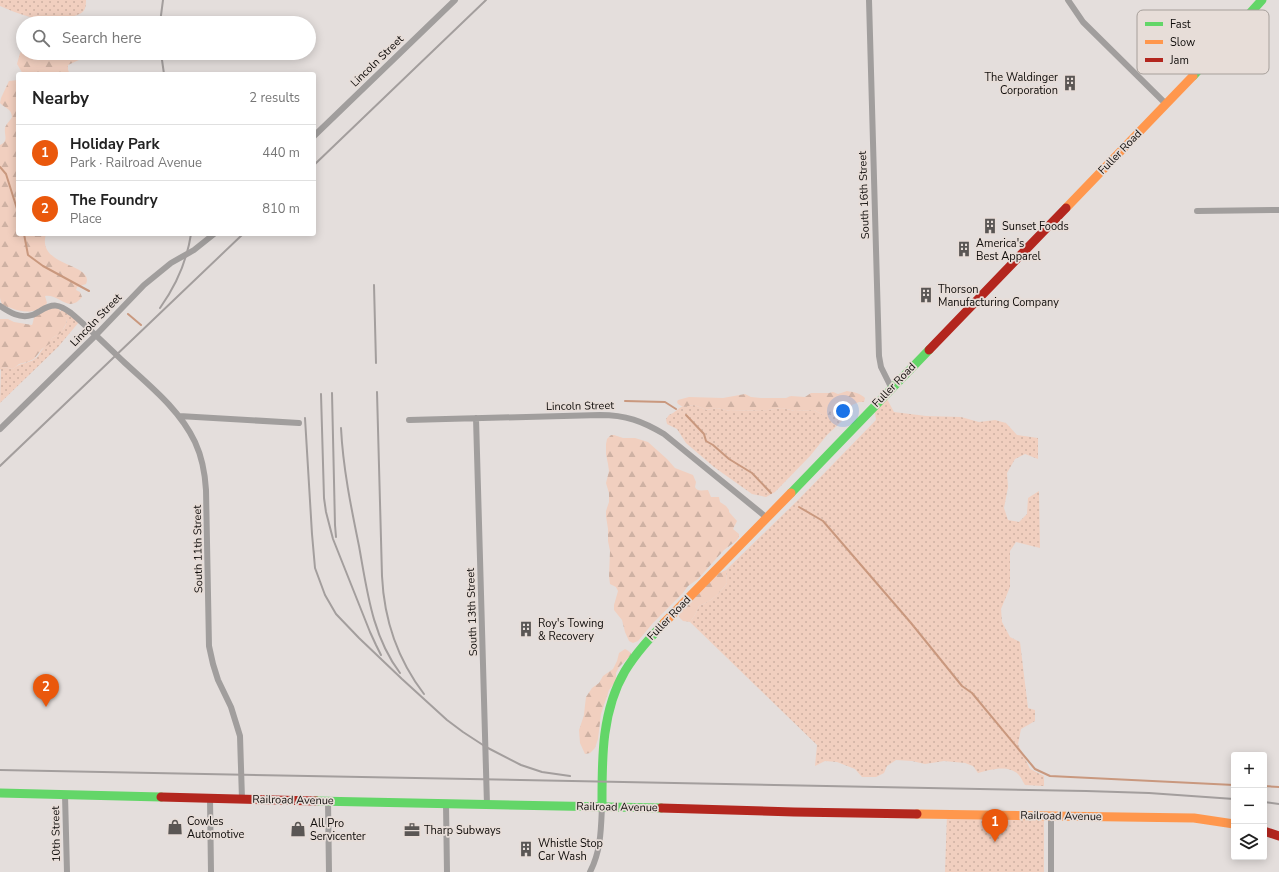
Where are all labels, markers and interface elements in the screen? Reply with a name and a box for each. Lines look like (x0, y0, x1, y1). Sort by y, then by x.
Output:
legend (1137, 10, 1269, 74)
search box (16, 16, 316, 60)
text: Fast (1170, 17, 1191, 32)
icon: search (30, 27, 52, 49)
text: Search here (62, 28, 142, 48)
street label: Lincoln Street (347, 32, 407, 90)
text: Slow (1170, 35, 1195, 50)
text: Jam (1169, 53, 1189, 68)
place label: The Waldinger Corporation (984, 70, 1058, 98)
building icon: The Waldinger Corporation (1061, 74, 1079, 92)
text: Nearby (32, 87, 89, 110)
text: 2 results (249, 89, 300, 107)
street label: Fuller Road (1095, 126, 1145, 178)
text: Holiday Park (70, 134, 159, 154)
text: 1 (41, 144, 49, 162)
text: 440 m (262, 144, 300, 162)
street label: South 16th Street (855, 151, 873, 239)
text: Park · Railroad Avenue (70, 154, 202, 172)
text: The Foundry (70, 190, 158, 210)
text: 2 (41, 200, 49, 218)
text: 810 m (262, 200, 300, 218)
text: Place (70, 210, 102, 228)
building icon: Sunset Foods (981, 217, 999, 235)
place label: Sunset Foods (1002, 219, 1069, 234)
place label: America's Best Apparel (976, 236, 1042, 264)
building icon: America's Best Apparel (955, 240, 973, 258)
place label: Thorson Manufacturing Company (938, 282, 1059, 310)
building icon: Thorson Manufacturing Company (917, 286, 935, 304)
street label: Lincoln Street (67, 290, 125, 350)
street label: Fuller Road (869, 359, 919, 411)
street label: Lincoln Street (546, 398, 614, 414)
your location (833, 401, 853, 421)
street label: South 11th Street (190, 505, 206, 593)
street label: South 13th Street (463, 568, 481, 656)
street label: Fuller Road (644, 592, 694, 644)
place label: Roy's Towing & Recovery (538, 616, 604, 644)
building icon: Roy's Towing & Recovery (517, 620, 535, 638)
pin: 2 (33, 674, 59, 707)
map controls (1231, 752, 1267, 860)
button: + (1231, 752, 1267, 788)
button: − (1231, 788, 1267, 824)
street label: Railroad Avenue (252, 792, 334, 808)
street label: Railroad Avenue (576, 799, 658, 815)
street label: 10th Street (48, 806, 64, 862)
street label: Railroad Avenue (1020, 808, 1102, 824)
pin: 1 (982, 809, 1008, 842)
place label: Cowles Automotive (187, 814, 245, 842)
place label: All Pro Servicenter (310, 816, 366, 844)
shop icon: Cowles Automotive (166, 818, 184, 836)
shop icon: All Pro Servicenter (289, 820, 307, 838)
office icon: Tharp Subways (403, 821, 421, 839)
place label: Tharp Subways (424, 823, 501, 838)
button: layers (1231, 824, 1267, 860)
place label: Whistle Stop Car Wash (538, 836, 603, 864)
building icon: Whistle Stop Car Wash (517, 840, 535, 858)

